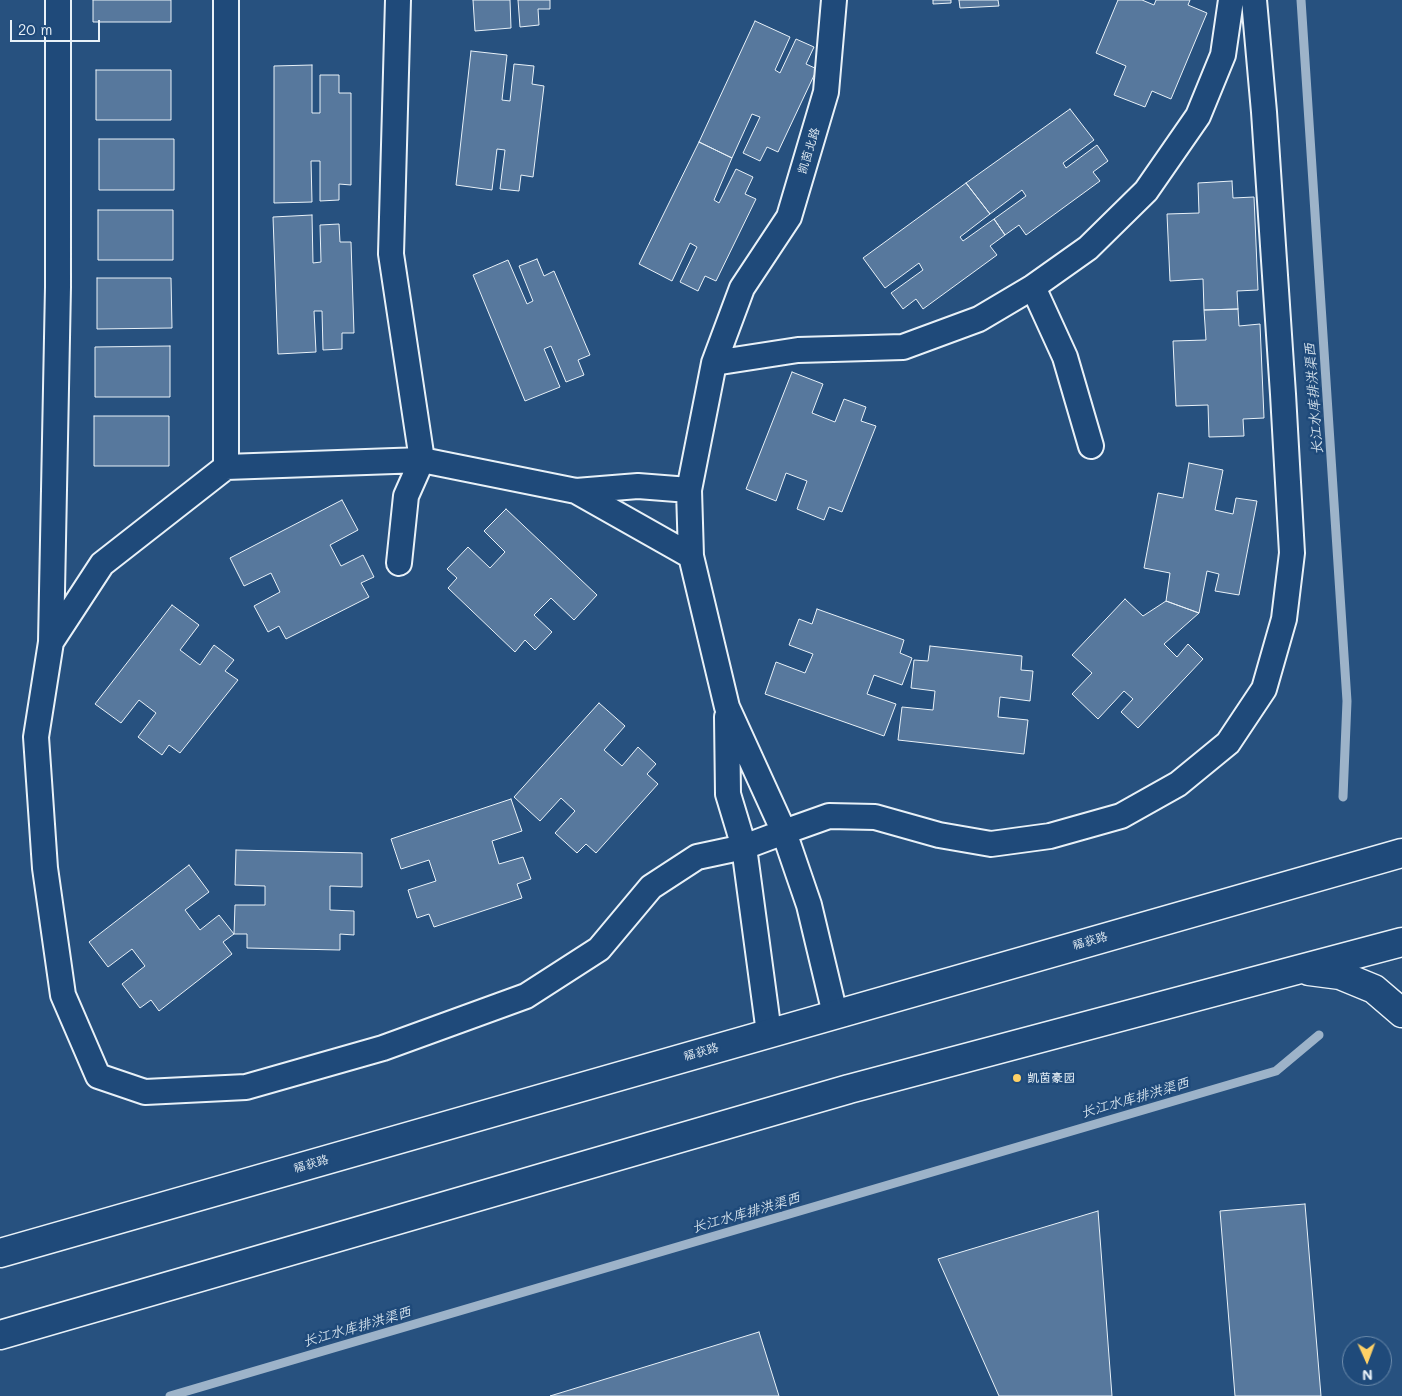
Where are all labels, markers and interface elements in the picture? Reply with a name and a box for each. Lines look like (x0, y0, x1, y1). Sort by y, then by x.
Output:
scale bar (12, 10, 102, 42)
text: 20 m (18, 19, 52, 39)
street label: 凯茵北路 (795, 126, 823, 176)
water label: 长江水库排洪渠西 (1302, 343, 1326, 455)
street label: 福获路 (1071, 929, 1109, 953)
street label: 福获路 (682, 1040, 720, 1064)
place label: 凯茵豪园 (1027, 1071, 1075, 1085)
marker: 凯茵豪园 (1011, 1072, 1023, 1084)
water label: 长江水库排洪渠西 (1079, 1074, 1191, 1122)
street label: 福获路 (292, 1152, 330, 1176)
water label: 长江水库排洪渠西 (690, 1189, 802, 1237)
water label: 长江水库排洪渠西 (301, 1303, 413, 1351)
north arrow (1342, 1336, 1392, 1386)
text: N (1362, 1366, 1373, 1385)

